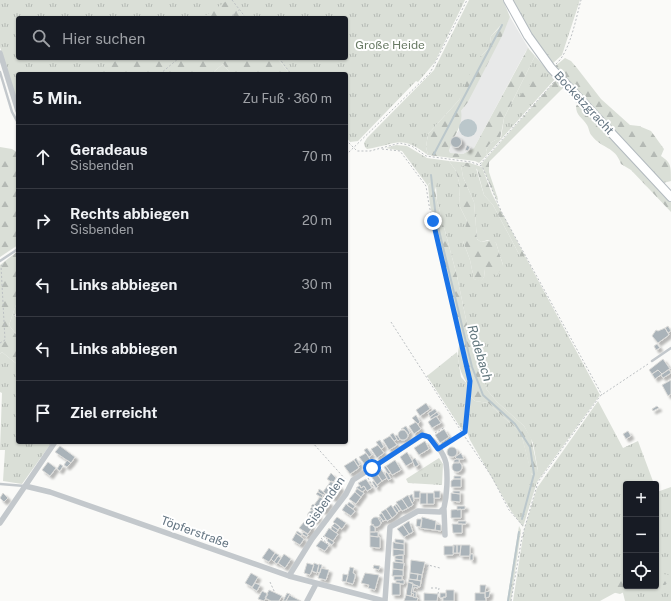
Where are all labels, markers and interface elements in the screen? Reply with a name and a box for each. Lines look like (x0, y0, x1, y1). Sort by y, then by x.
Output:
search box (16, 16, 348, 60)
icon: search (30, 27, 52, 49)
text: Hier suchen (62, 30, 145, 47)
park label: Große Heide (355, 38, 425, 52)
street label: Bocketzgracht (551, 69, 617, 138)
text: 5 Min. (32, 88, 82, 108)
text: Zu Fuß · 360 m (243, 91, 332, 106)
text: Geradeaus (70, 141, 148, 158)
icon: ahead (32, 146, 54, 168)
text: 70 m (302, 149, 332, 164)
text: Sisbenden (70, 158, 134, 173)
text: Rechts abbiegen (70, 205, 189, 222)
icon: right (32, 210, 54, 232)
route end (424, 212, 442, 230)
text: 20 m (302, 213, 332, 228)
text: Sisbenden (70, 222, 134, 237)
icon: left (32, 274, 54, 296)
text: Links abbiegen (70, 276, 177, 293)
text: 30 m (302, 277, 332, 292)
water label: Rodebach (464, 323, 496, 383)
icon: left (32, 338, 54, 360)
text: Links abbiegen (70, 340, 177, 357)
text: 240 m (294, 341, 332, 356)
icon: arrive (32, 402, 54, 424)
text: Ziel erreicht (70, 404, 157, 421)
route start (363, 459, 381, 477)
street label: Sisbenden (302, 474, 348, 530)
map controls (623, 481, 659, 589)
button: + (623, 481, 659, 517)
street label: Töpferstraße (159, 513, 231, 551)
button: − (623, 517, 659, 553)
button: locate (623, 553, 659, 589)

